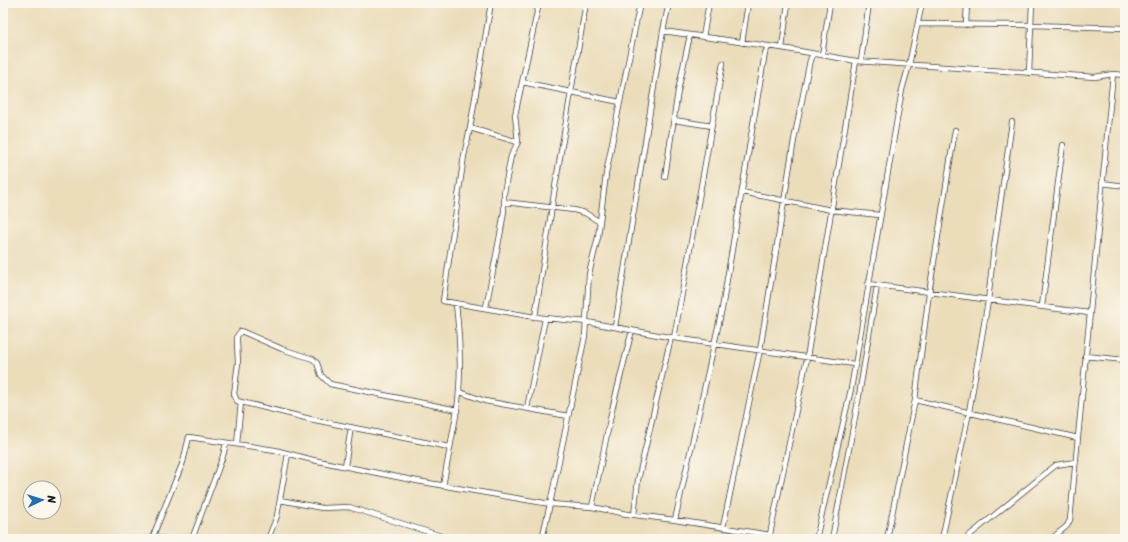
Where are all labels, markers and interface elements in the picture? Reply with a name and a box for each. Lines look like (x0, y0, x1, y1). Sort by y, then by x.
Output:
north arrow (22, 480, 62, 520)
text: N (42, 494, 61, 504)

